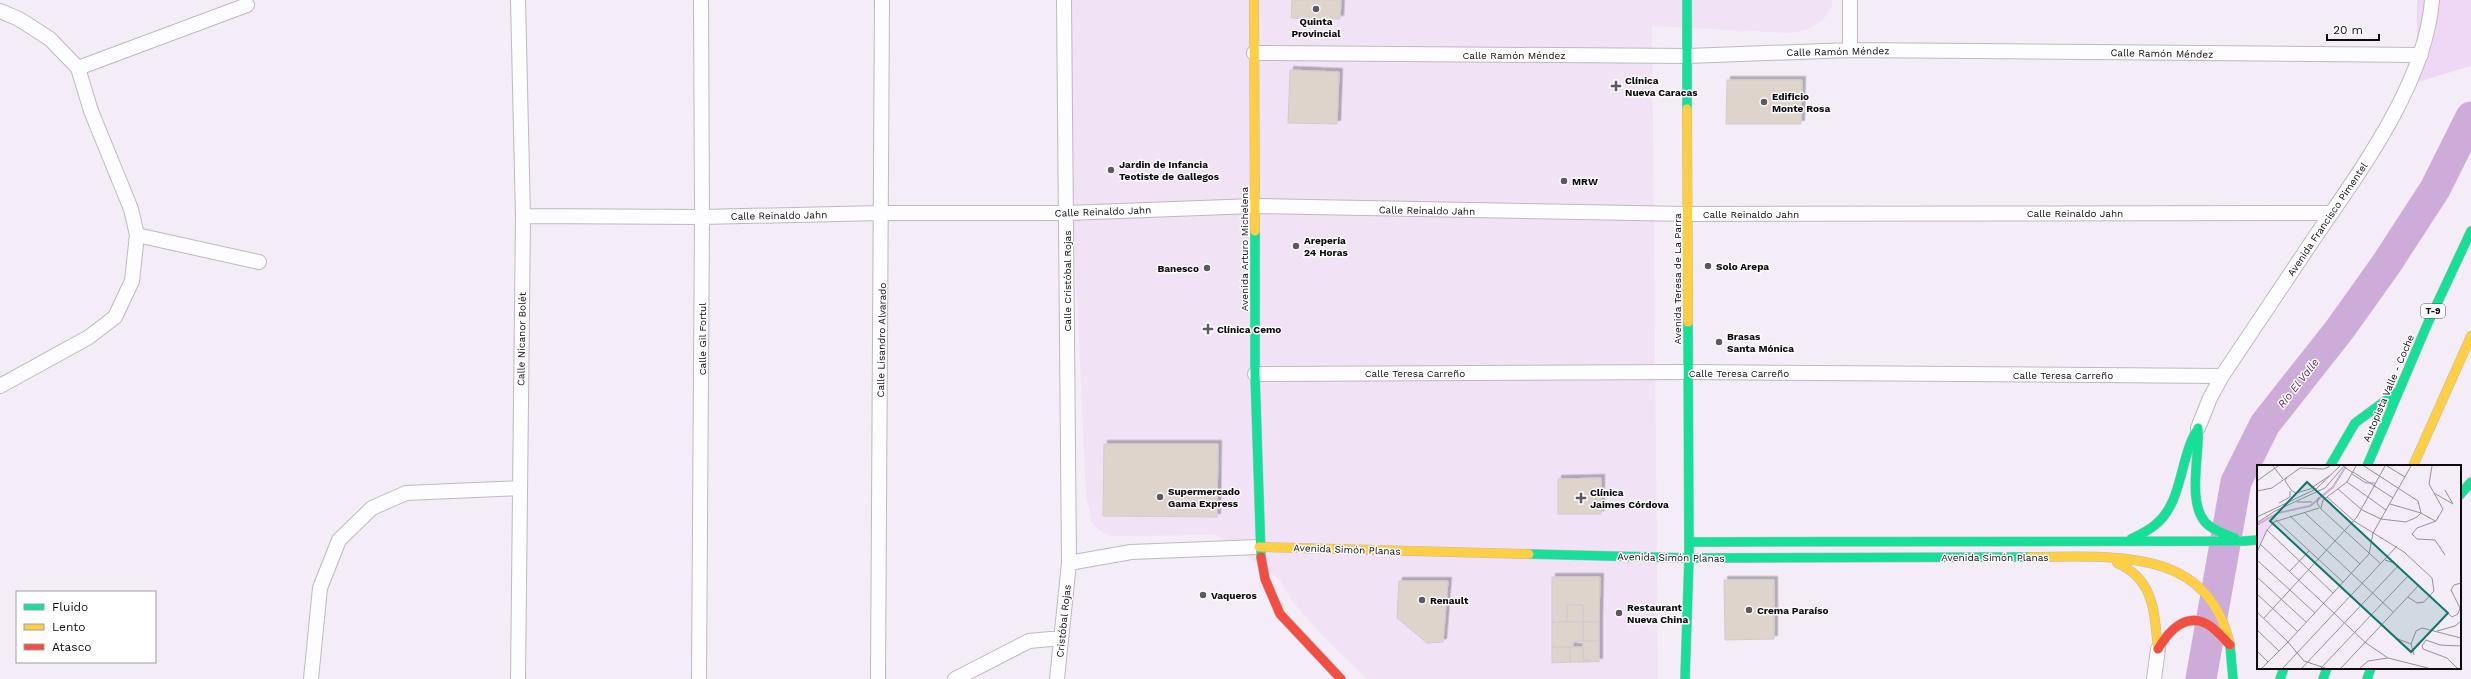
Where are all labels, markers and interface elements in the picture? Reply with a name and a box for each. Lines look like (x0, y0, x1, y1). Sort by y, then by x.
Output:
marker: Quinta Provincial (1311, 4, 1321, 14)
place label: Quinta Provincial (1291, 16, 1341, 39)
scale bar (2327, 16, 2379, 42)
text: 20 m (2333, 23, 2363, 37)
street label: Calle Ramón Méndez (1786, 45, 1890, 58)
street label: Calle Ramón Méndez (2110, 47, 2214, 60)
street label: Calle Ramón Méndez (1462, 50, 1566, 61)
place label: Clínica Nueva Caracas (1625, 75, 1698, 98)
marker: Clínica Nueva Caracas (1610, 80, 1622, 92)
place label: Edificio Monte Rosa (1772, 91, 1830, 114)
marker: Edificio Monte Rosa (1759, 97, 1769, 107)
place label: Jardin de Infancia Teotiste de Gallegos (1119, 159, 1220, 182)
street label: Avenida Francisco Pimentel (2285, 160, 2370, 278)
marker: Jardin de Infancia Teotiste de Gallegos (1106, 165, 1116, 175)
marker: MRW (1559, 176, 1569, 186)
place label: MRW (1572, 176, 1598, 187)
street label: Avenida Arturo Michelena (1239, 187, 1250, 311)
street label: Calle Reinaldo Jahn (1055, 204, 1151, 219)
street label: Calle Reinaldo Jahn (1379, 204, 1475, 217)
street label: Calle Reinaldo Jahn (2027, 208, 2123, 219)
street label: Calle Reinaldo Jahn (731, 209, 827, 222)
street label: Calle Reinaldo Jahn (1703, 209, 1799, 220)
street label: Avenida Teresa de La Parra (1672, 213, 1683, 345)
street label: Calle Cristóbal Rojas (1062, 231, 1073, 332)
place label: Arepería 24 Horas (1304, 235, 1349, 258)
marker: Arepería 24 Horas (1291, 241, 1301, 251)
marker: Solo Arepa (1703, 261, 1713, 271)
place label: Solo Arepa (1716, 261, 1769, 272)
place label: Banesco (1157, 263, 1199, 274)
marker: Banesco (1202, 263, 1212, 273)
street label: Calle Lisandro Alvarado (875, 282, 888, 398)
street label: Calle Nicanor Bolét (515, 291, 528, 386)
street label: Calle Gil Fortul (697, 303, 708, 375)
road number: T-9 (2421, 304, 2445, 318)
marker: Clínica Cemo (1202, 323, 1214, 335)
place label: Clínica Cemo (1217, 324, 1281, 335)
place label: Brasas Santa Mónica (1727, 331, 1794, 354)
street label: Autopista Valle - Coche (2361, 333, 2416, 444)
marker: Brasas Santa Mónica (1714, 337, 1724, 347)
water label: Río El Valle (2275, 356, 2322, 411)
street label: Calle Teresa Carreño (1365, 368, 1465, 379)
street label: Calle Teresa Carreño (1689, 368, 1789, 379)
street label: Calle Teresa Carreño (2013, 370, 2113, 381)
inset map (2257, 465, 2461, 669)
place label: Supermercado Gama Express (1168, 486, 1240, 509)
place label: Clínica Jaimes Córdova (1590, 487, 1669, 510)
marker: Supermercado Gama Express (1155, 492, 1165, 502)
marker: Clínica Jaimes Córdova (1575, 492, 1587, 504)
street label: Avenida Simón Planas (1293, 542, 1401, 557)
street label: Avenida Simón Planas (1617, 551, 1725, 564)
street label: Avenida Simón Planas (1941, 552, 2049, 563)
street label: Cristóbal Rojas (1054, 584, 1073, 658)
marker: Vaqueros (1198, 590, 1208, 600)
place label: Vaqueros (1211, 590, 1257, 601)
legend (16, 591, 156, 663)
marker: Renault (1417, 595, 1427, 605)
place label: Renault (1430, 595, 1469, 606)
text: Fluido (52, 600, 88, 614)
place label: Restaurant Nueva China (1627, 602, 1688, 625)
marker: Crema Paraíso (1744, 605, 1754, 615)
place label: Crema Paraíso (1757, 605, 1829, 616)
marker: Restaurant Nueva China (1614, 608, 1624, 618)
text: Lento (52, 620, 86, 634)
text: Atasco (52, 640, 92, 654)

